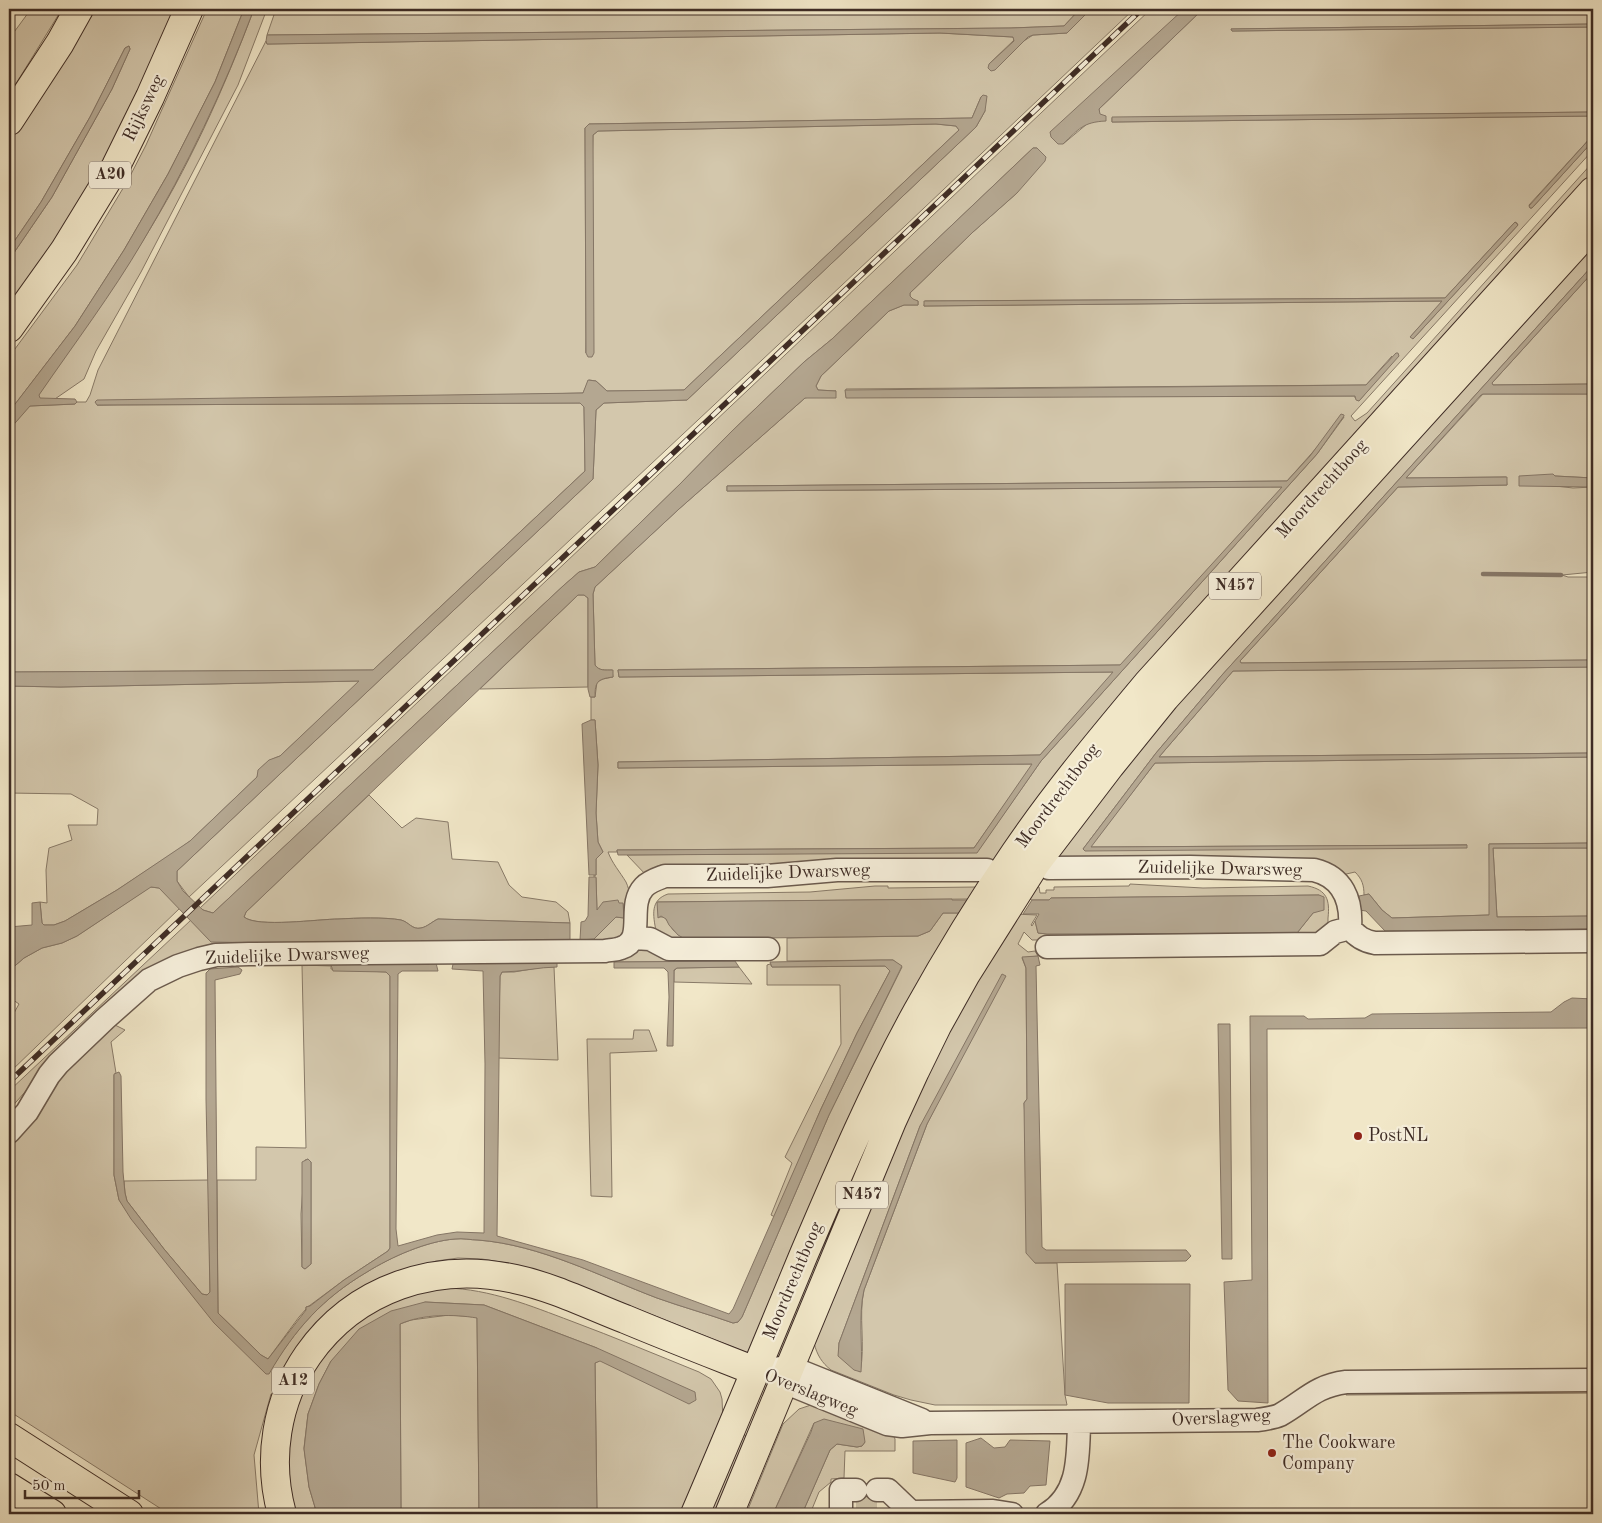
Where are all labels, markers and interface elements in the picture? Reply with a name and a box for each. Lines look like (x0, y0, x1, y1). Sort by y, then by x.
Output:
street label: Rijksweg (120, 72, 168, 144)
road number: A20 (89, 162, 131, 188)
street label: Moordrechtboog (1273, 436, 1371, 542)
road number: N457 (1209, 572, 1261, 600)
street label: Moordrechtboog (1013, 740, 1103, 852)
street label: Zuidelijke Dwarsweg (1138, 859, 1303, 879)
street label: Zuidelijke Dwarsweg (705, 861, 871, 885)
street label: Zuidelijke Dwarsweg (204, 944, 370, 968)
place label: PostNL (1368, 1127, 1428, 1145)
marker: PostNL (1352, 1130, 1364, 1142)
road number: N457 (836, 1182, 888, 1208)
street label: Moordrechtboog (760, 1219, 826, 1343)
street label: Overslagweg (762, 1366, 861, 1420)
road number: A12 (272, 1368, 314, 1394)
street label: Overslagweg (1171, 1406, 1271, 1430)
place label: The Cookware Company (1282, 1434, 1395, 1473)
marker: The Cookware Company (1266, 1447, 1278, 1459)
scale bar (25, 1468, 139, 1500)
text: 50 m (32, 1479, 66, 1494)

